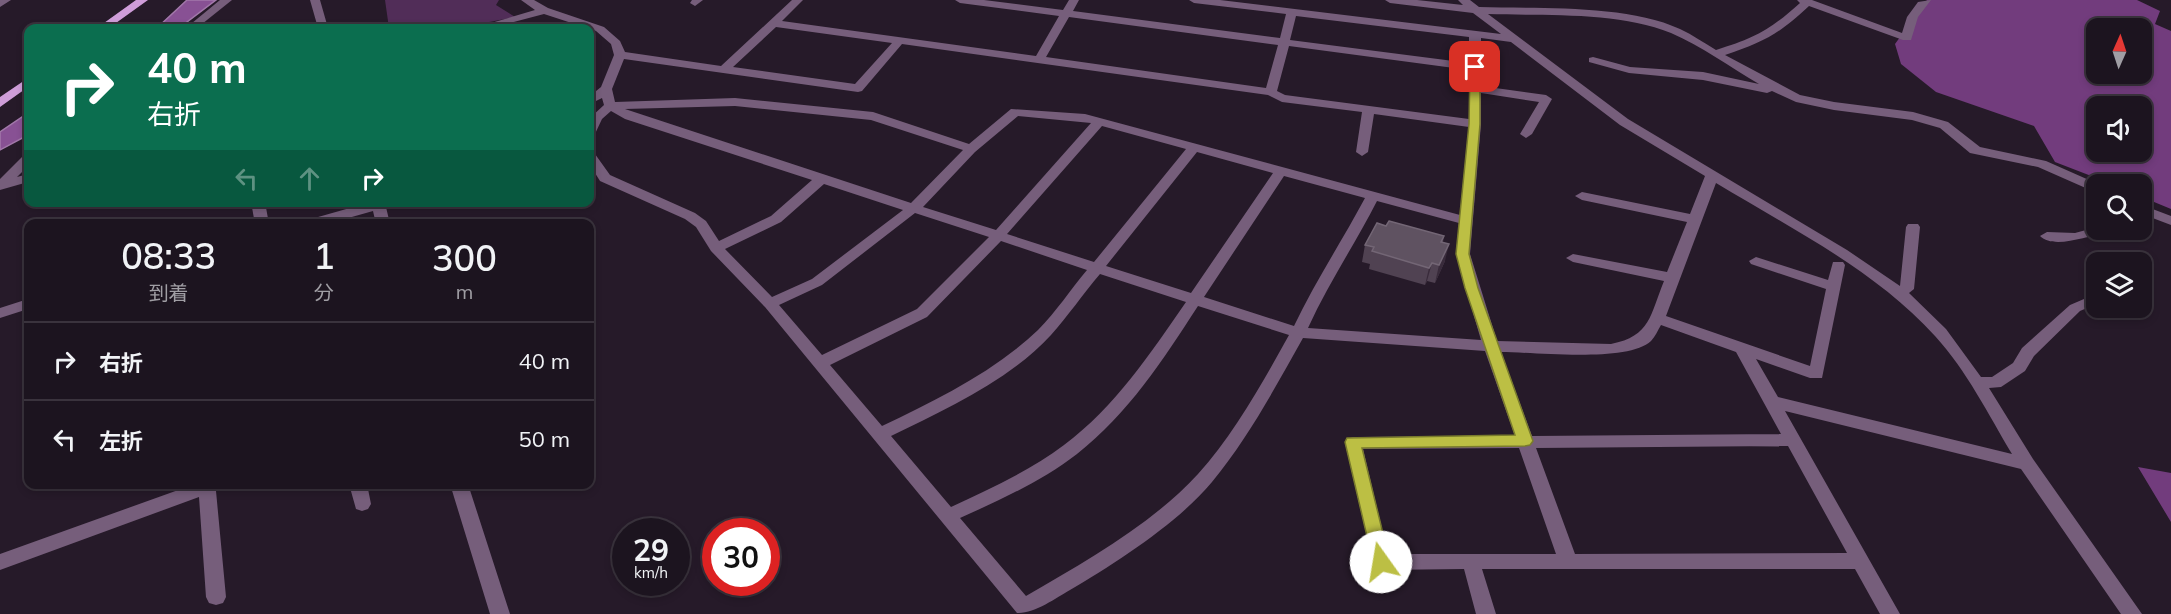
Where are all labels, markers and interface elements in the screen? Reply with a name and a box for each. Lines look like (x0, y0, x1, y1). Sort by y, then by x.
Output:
north arrow (2086, 18, 2152, 84)
map controls (2086, 18, 2152, 318)
text: 40 m (147, 41, 247, 94)
pin (1449, 41, 1500, 92)
icon: right (48, 48, 126, 126)
icon: arrive (1458, 50, 1491, 83)
button: sound (2086, 96, 2152, 162)
text: 右折 (147, 97, 201, 131)
icon: left (230, 162, 263, 195)
icon: ahead (293, 162, 326, 195)
icon: right (356, 162, 389, 195)
button: search (2086, 174, 2152, 240)
text: 08:33 (121, 233, 216, 278)
text: 1 (313, 233, 335, 278)
text: 300 (432, 235, 497, 280)
button: layers (2086, 252, 2152, 318)
text: m (456, 279, 473, 304)
text: 到着 (149, 280, 189, 305)
text: 分 (314, 280, 334, 305)
icon: right (48, 345, 81, 378)
text: 40 m (519, 347, 570, 375)
text: 右折 (99, 349, 143, 377)
icon: left (48, 423, 81, 456)
text: 50 m (519, 425, 570, 453)
text: 左折 (99, 427, 143, 455)
speed limit sign: 30 (702, 518, 780, 596)
position arrow (1349, 530, 1413, 594)
text: 29 (633, 531, 669, 569)
text: km/h (634, 563, 668, 582)

